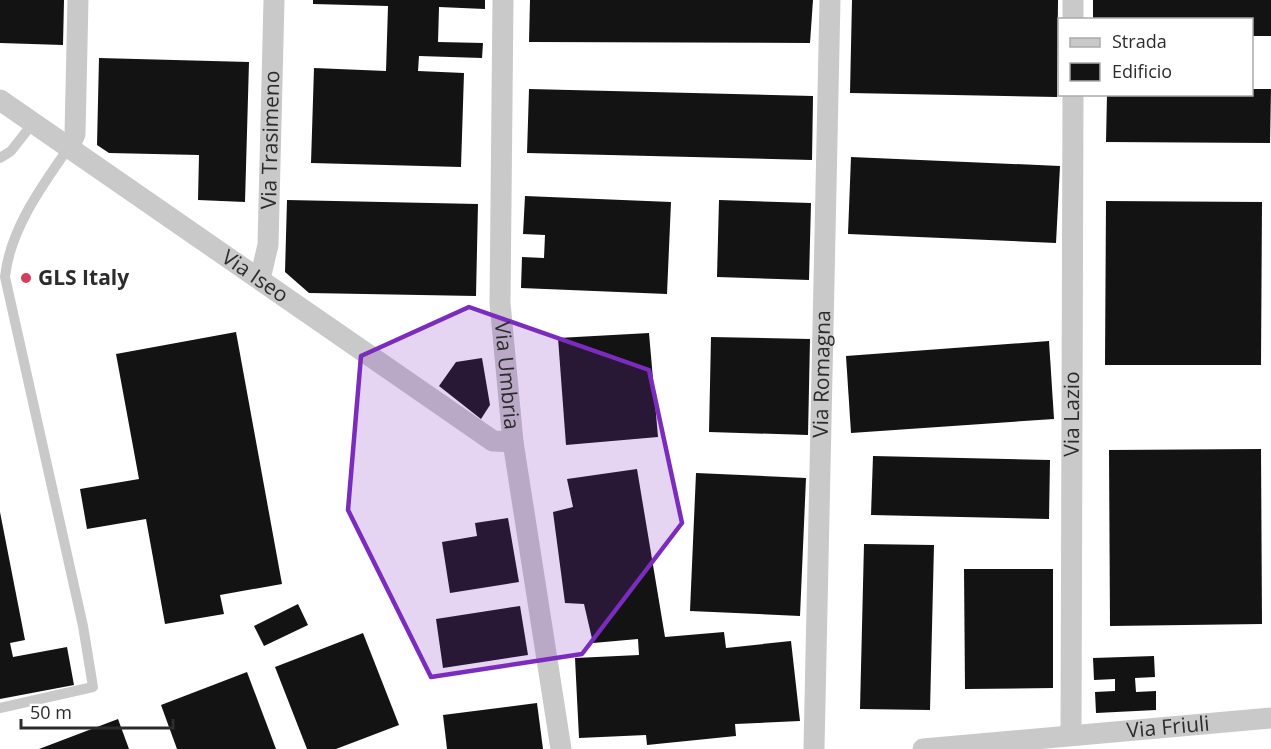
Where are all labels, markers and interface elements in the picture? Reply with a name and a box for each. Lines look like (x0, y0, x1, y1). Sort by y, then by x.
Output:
legend (1058, 18, 1253, 96)
text: Strada (1112, 29, 1167, 53)
text: Edificio (1112, 59, 1172, 83)
street label: Via Trasimeno (254, 70, 285, 210)
street label: Via Iseo (217, 243, 294, 308)
place label: GLS Italy (38, 263, 129, 291)
marker: GLS Italy (19, 271, 33, 285)
street label: Via Romagna (806, 310, 836, 438)
street label: Via Umbria (489, 320, 527, 431)
street label: Via Lazio (1057, 371, 1085, 457)
scale bar (21, 692, 172, 730)
text: 50 m (30, 700, 72, 724)
street label: Via Friuli (1125, 709, 1211, 744)

